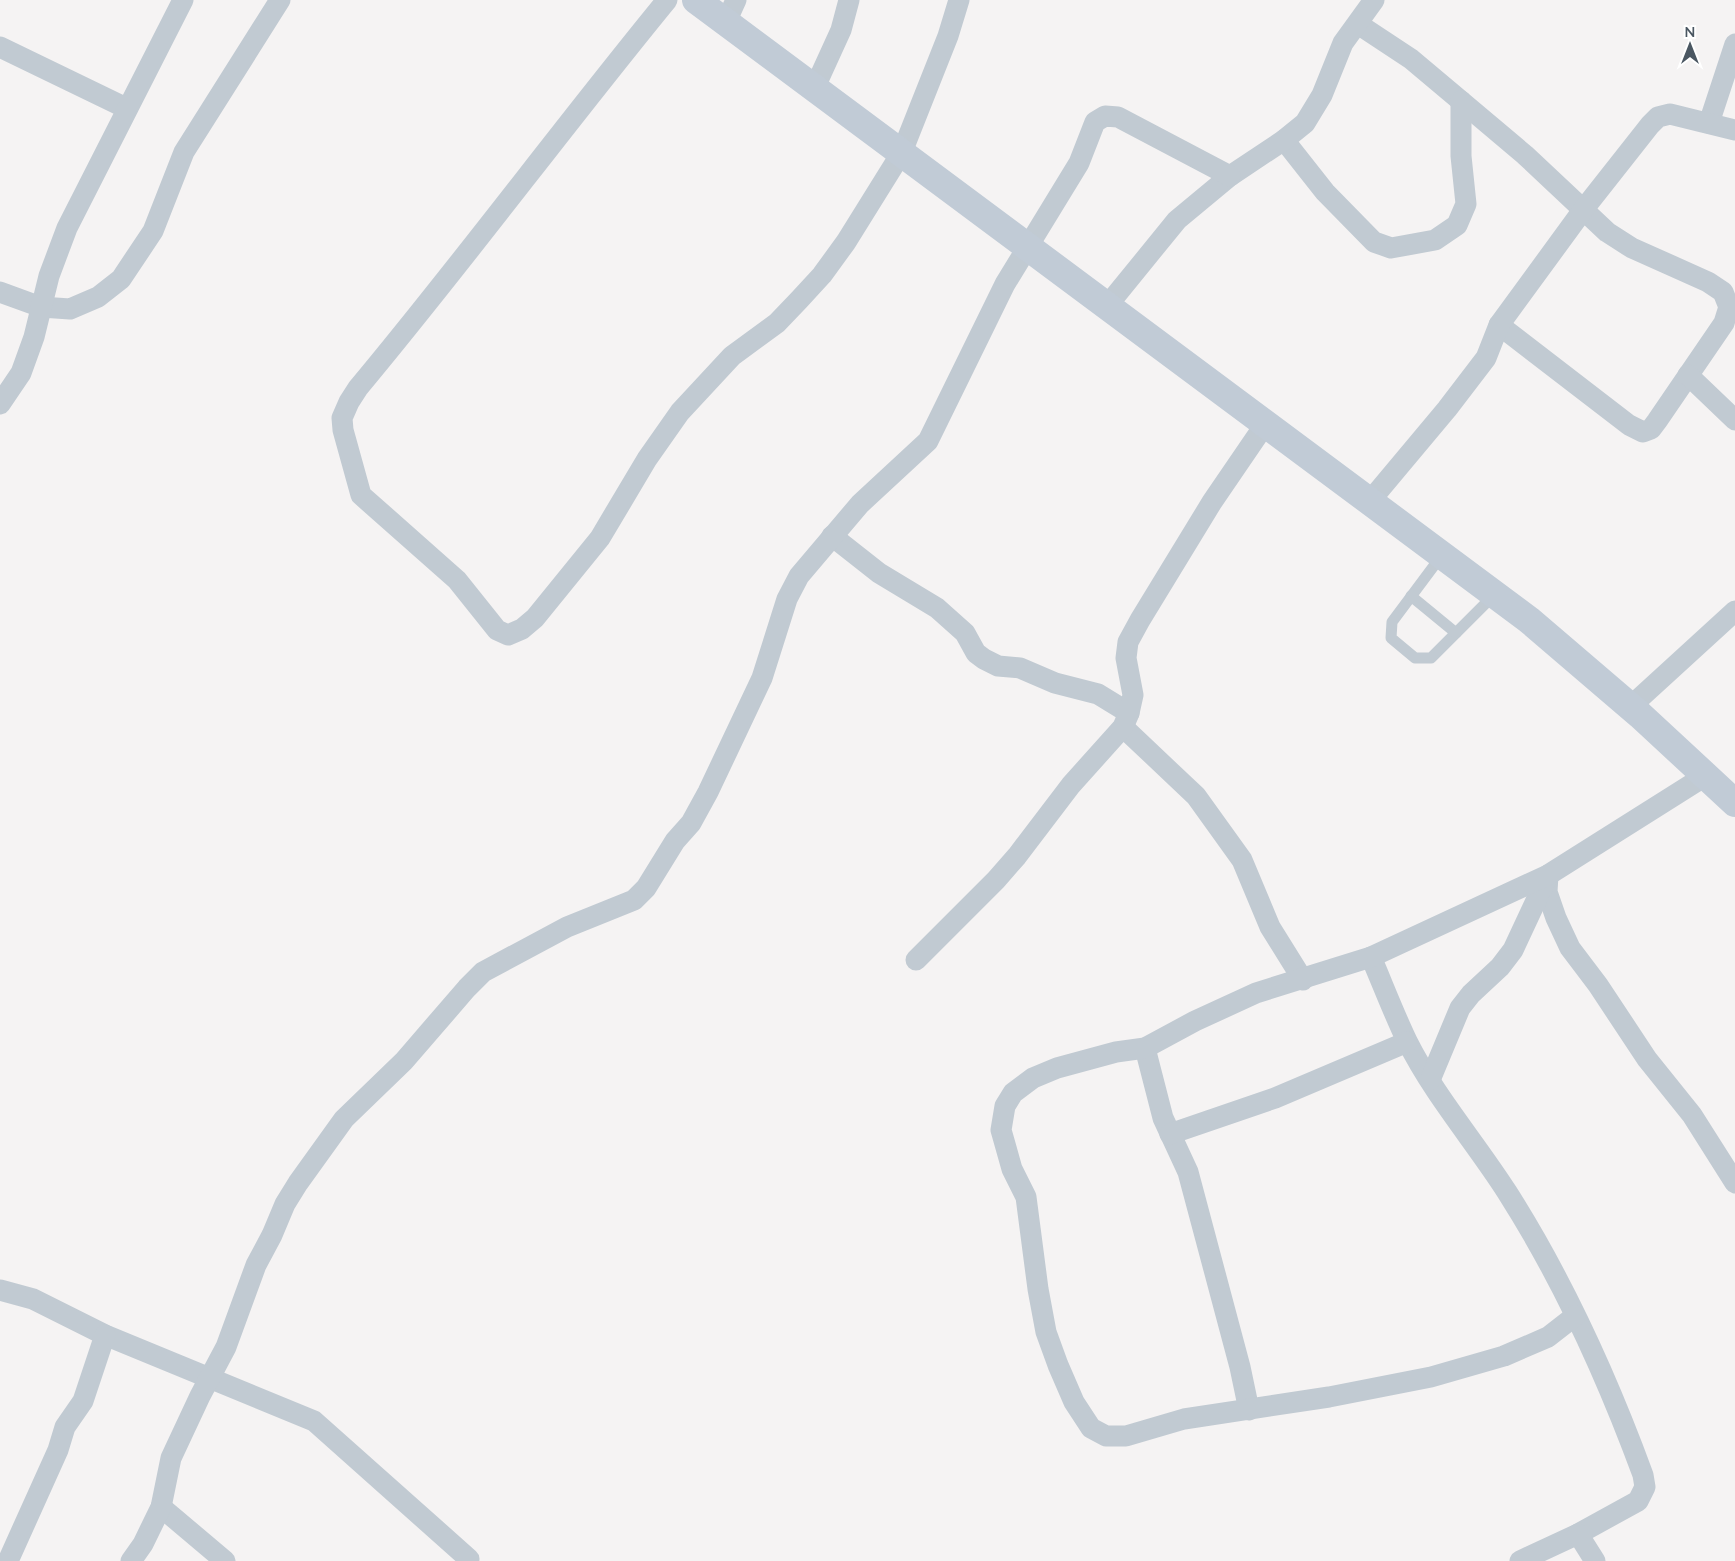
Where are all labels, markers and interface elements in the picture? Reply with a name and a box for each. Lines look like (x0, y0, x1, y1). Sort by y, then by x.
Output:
north arrow (1665, 20, 1715, 70)
text: N (1685, 23, 1695, 40)

